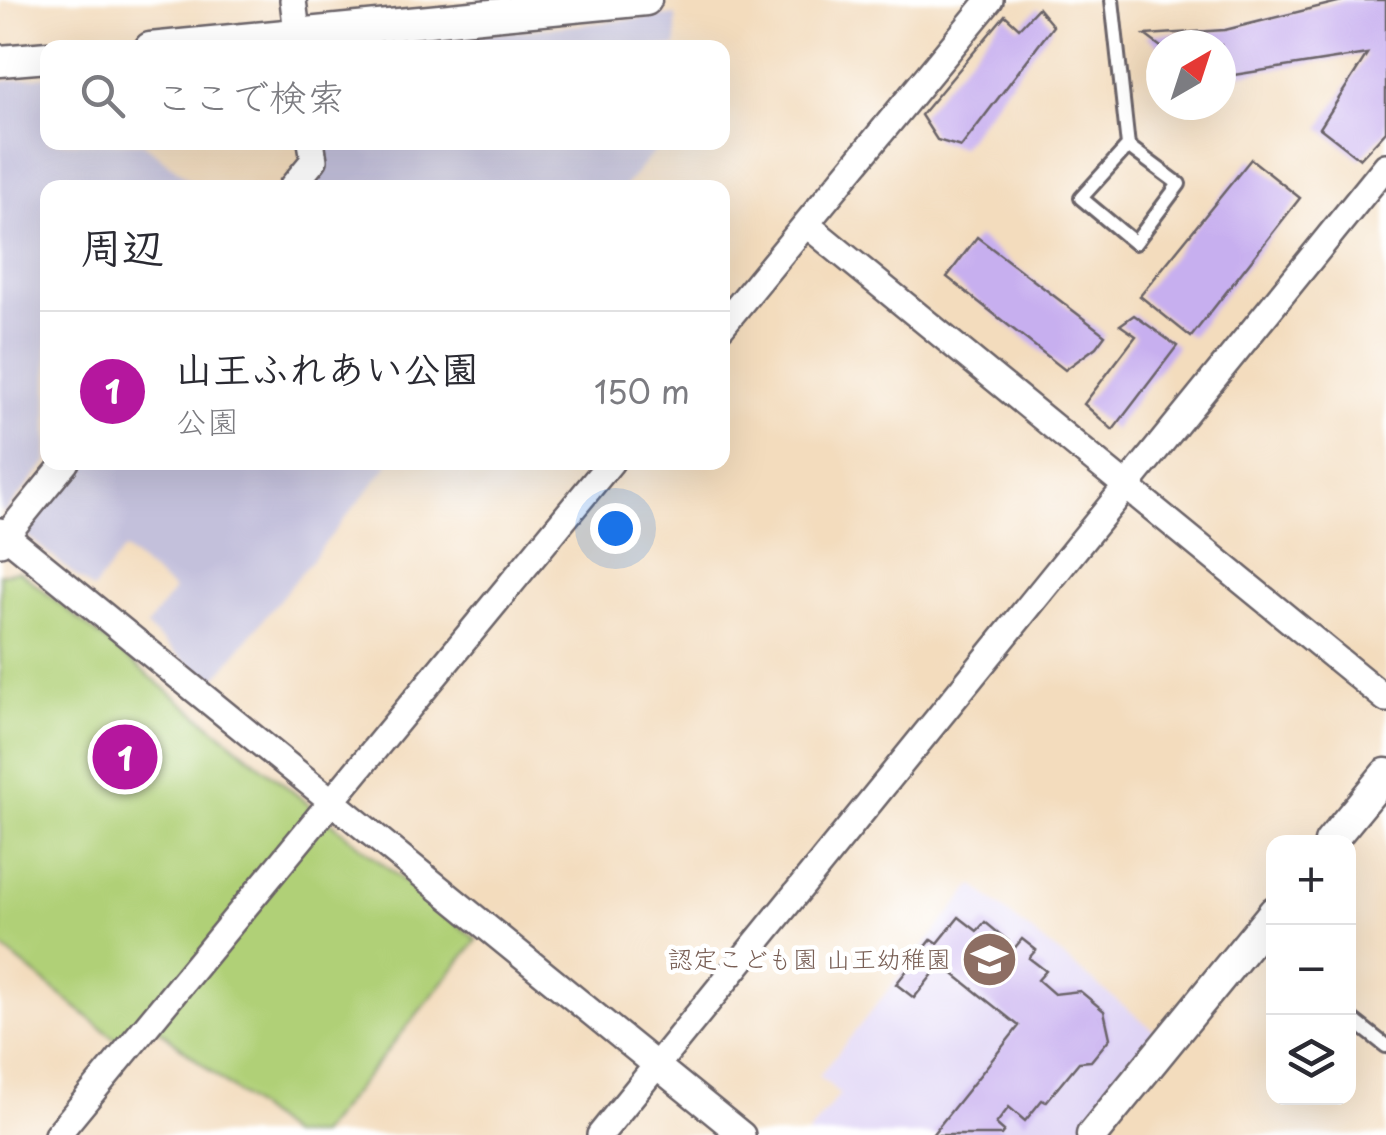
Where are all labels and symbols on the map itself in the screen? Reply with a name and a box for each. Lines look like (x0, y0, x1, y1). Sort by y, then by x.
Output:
north arrow (1146, 30, 1236, 120)
your location (590, 503, 641, 554)
pin: 1 (92, 720, 158, 794)
school or university icon: 認定こども園 山王幼稚園 (960, 929, 1020, 989)
place label: 認定こども園 山王幼稚園 (668, 939, 951, 977)

